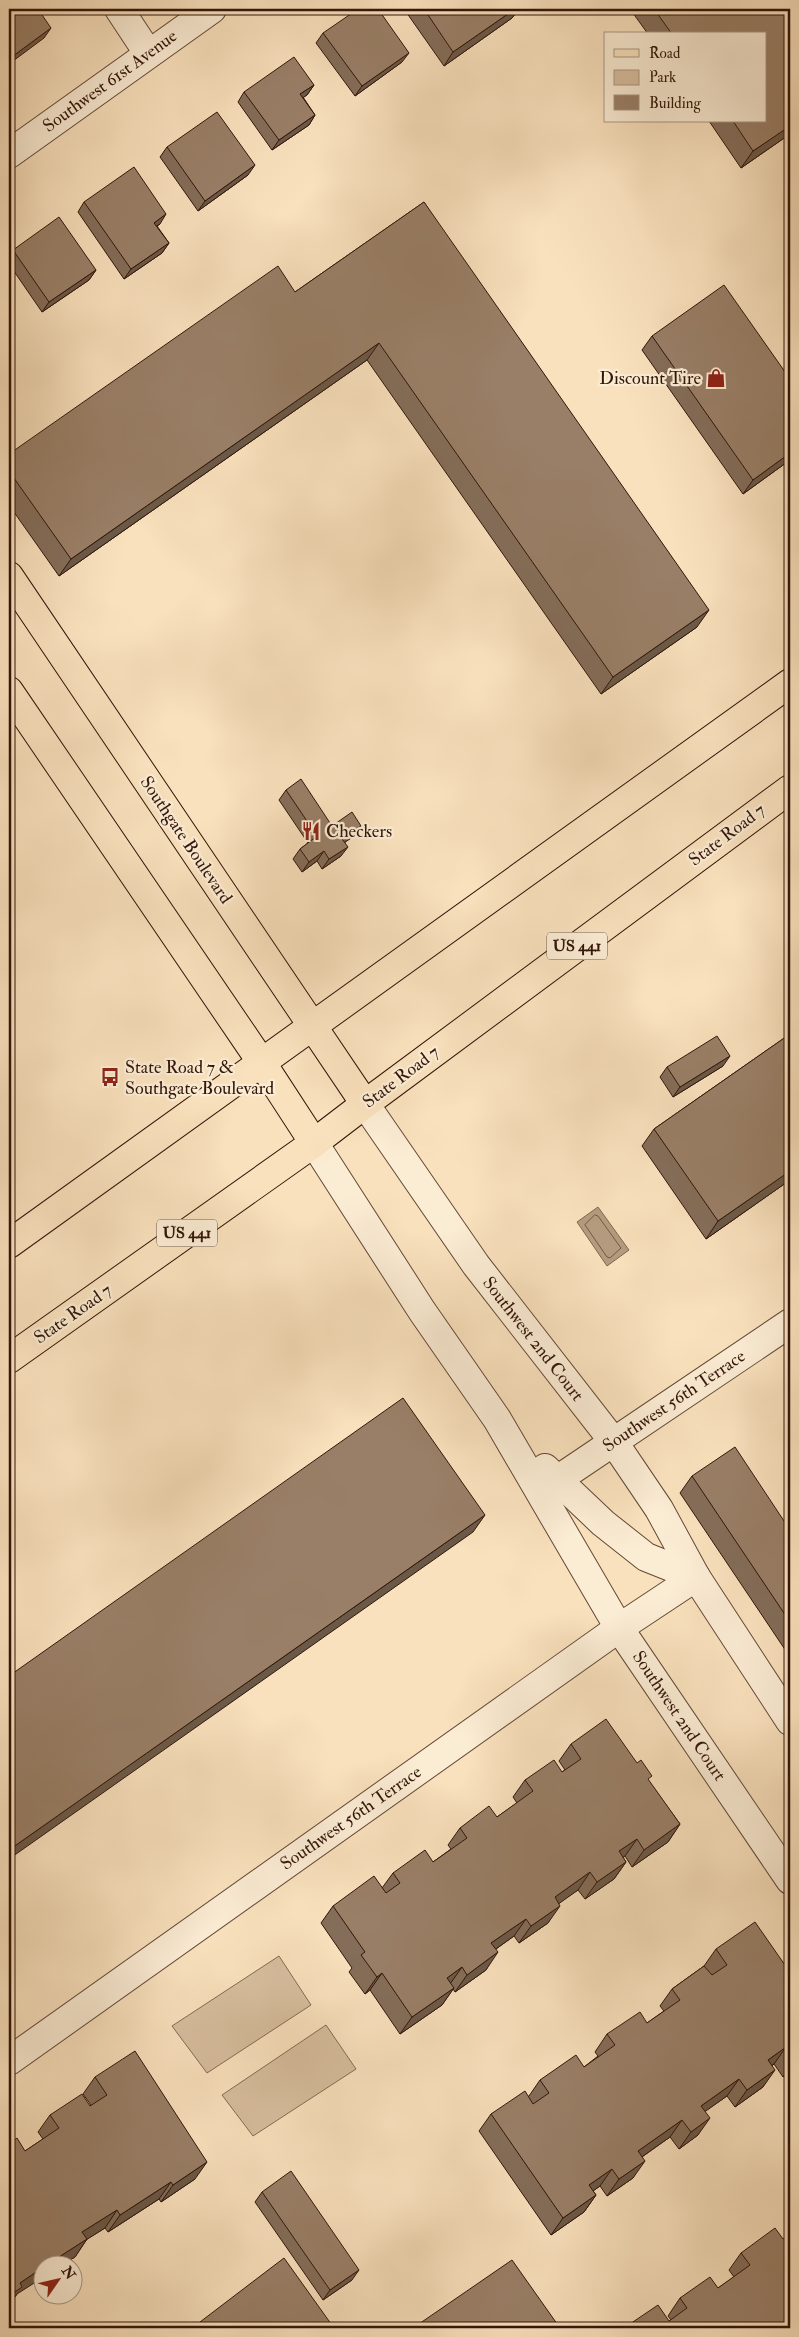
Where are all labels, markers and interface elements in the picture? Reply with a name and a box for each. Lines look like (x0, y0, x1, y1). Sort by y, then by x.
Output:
street label: Southwest 61st Avenue (38, 24, 182, 138)
legend (604, 32, 766, 122)
text: Road (649, 44, 681, 63)
text: Park (649, 68, 676, 87)
text: Building (649, 94, 701, 113)
place label: Discount Tire (599, 367, 701, 390)
shop icon: Discount Tire (705, 367, 727, 389)
street label: Southgate Boulevard (135, 772, 237, 908)
street label: State Road 7 (684, 799, 770, 871)
restaurant icon: Checkers (300, 820, 322, 842)
place label: Checkers (326, 820, 392, 843)
road number: US 441 (547, 932, 607, 959)
street label: State Road 7 (358, 1041, 444, 1113)
place label: State Road 7 & Southgate Boulevard (125, 1056, 274, 1100)
bus stop icon: State Road 7 & Southgate Boulevard (99, 1066, 121, 1088)
road number: US 441 (157, 1220, 217, 1246)
street label: Southwest 2nd Court (477, 1272, 589, 1406)
street label: State Road 7 (30, 1279, 116, 1349)
street label: Southwest 56th Terrace (598, 1344, 750, 1457)
street label: Southwest 2nd Court (627, 1647, 731, 1786)
street label: Southwest 56th Terrace (276, 1760, 427, 1875)
north arrow (32, 2254, 82, 2304)
text: N (57, 2262, 79, 2283)

